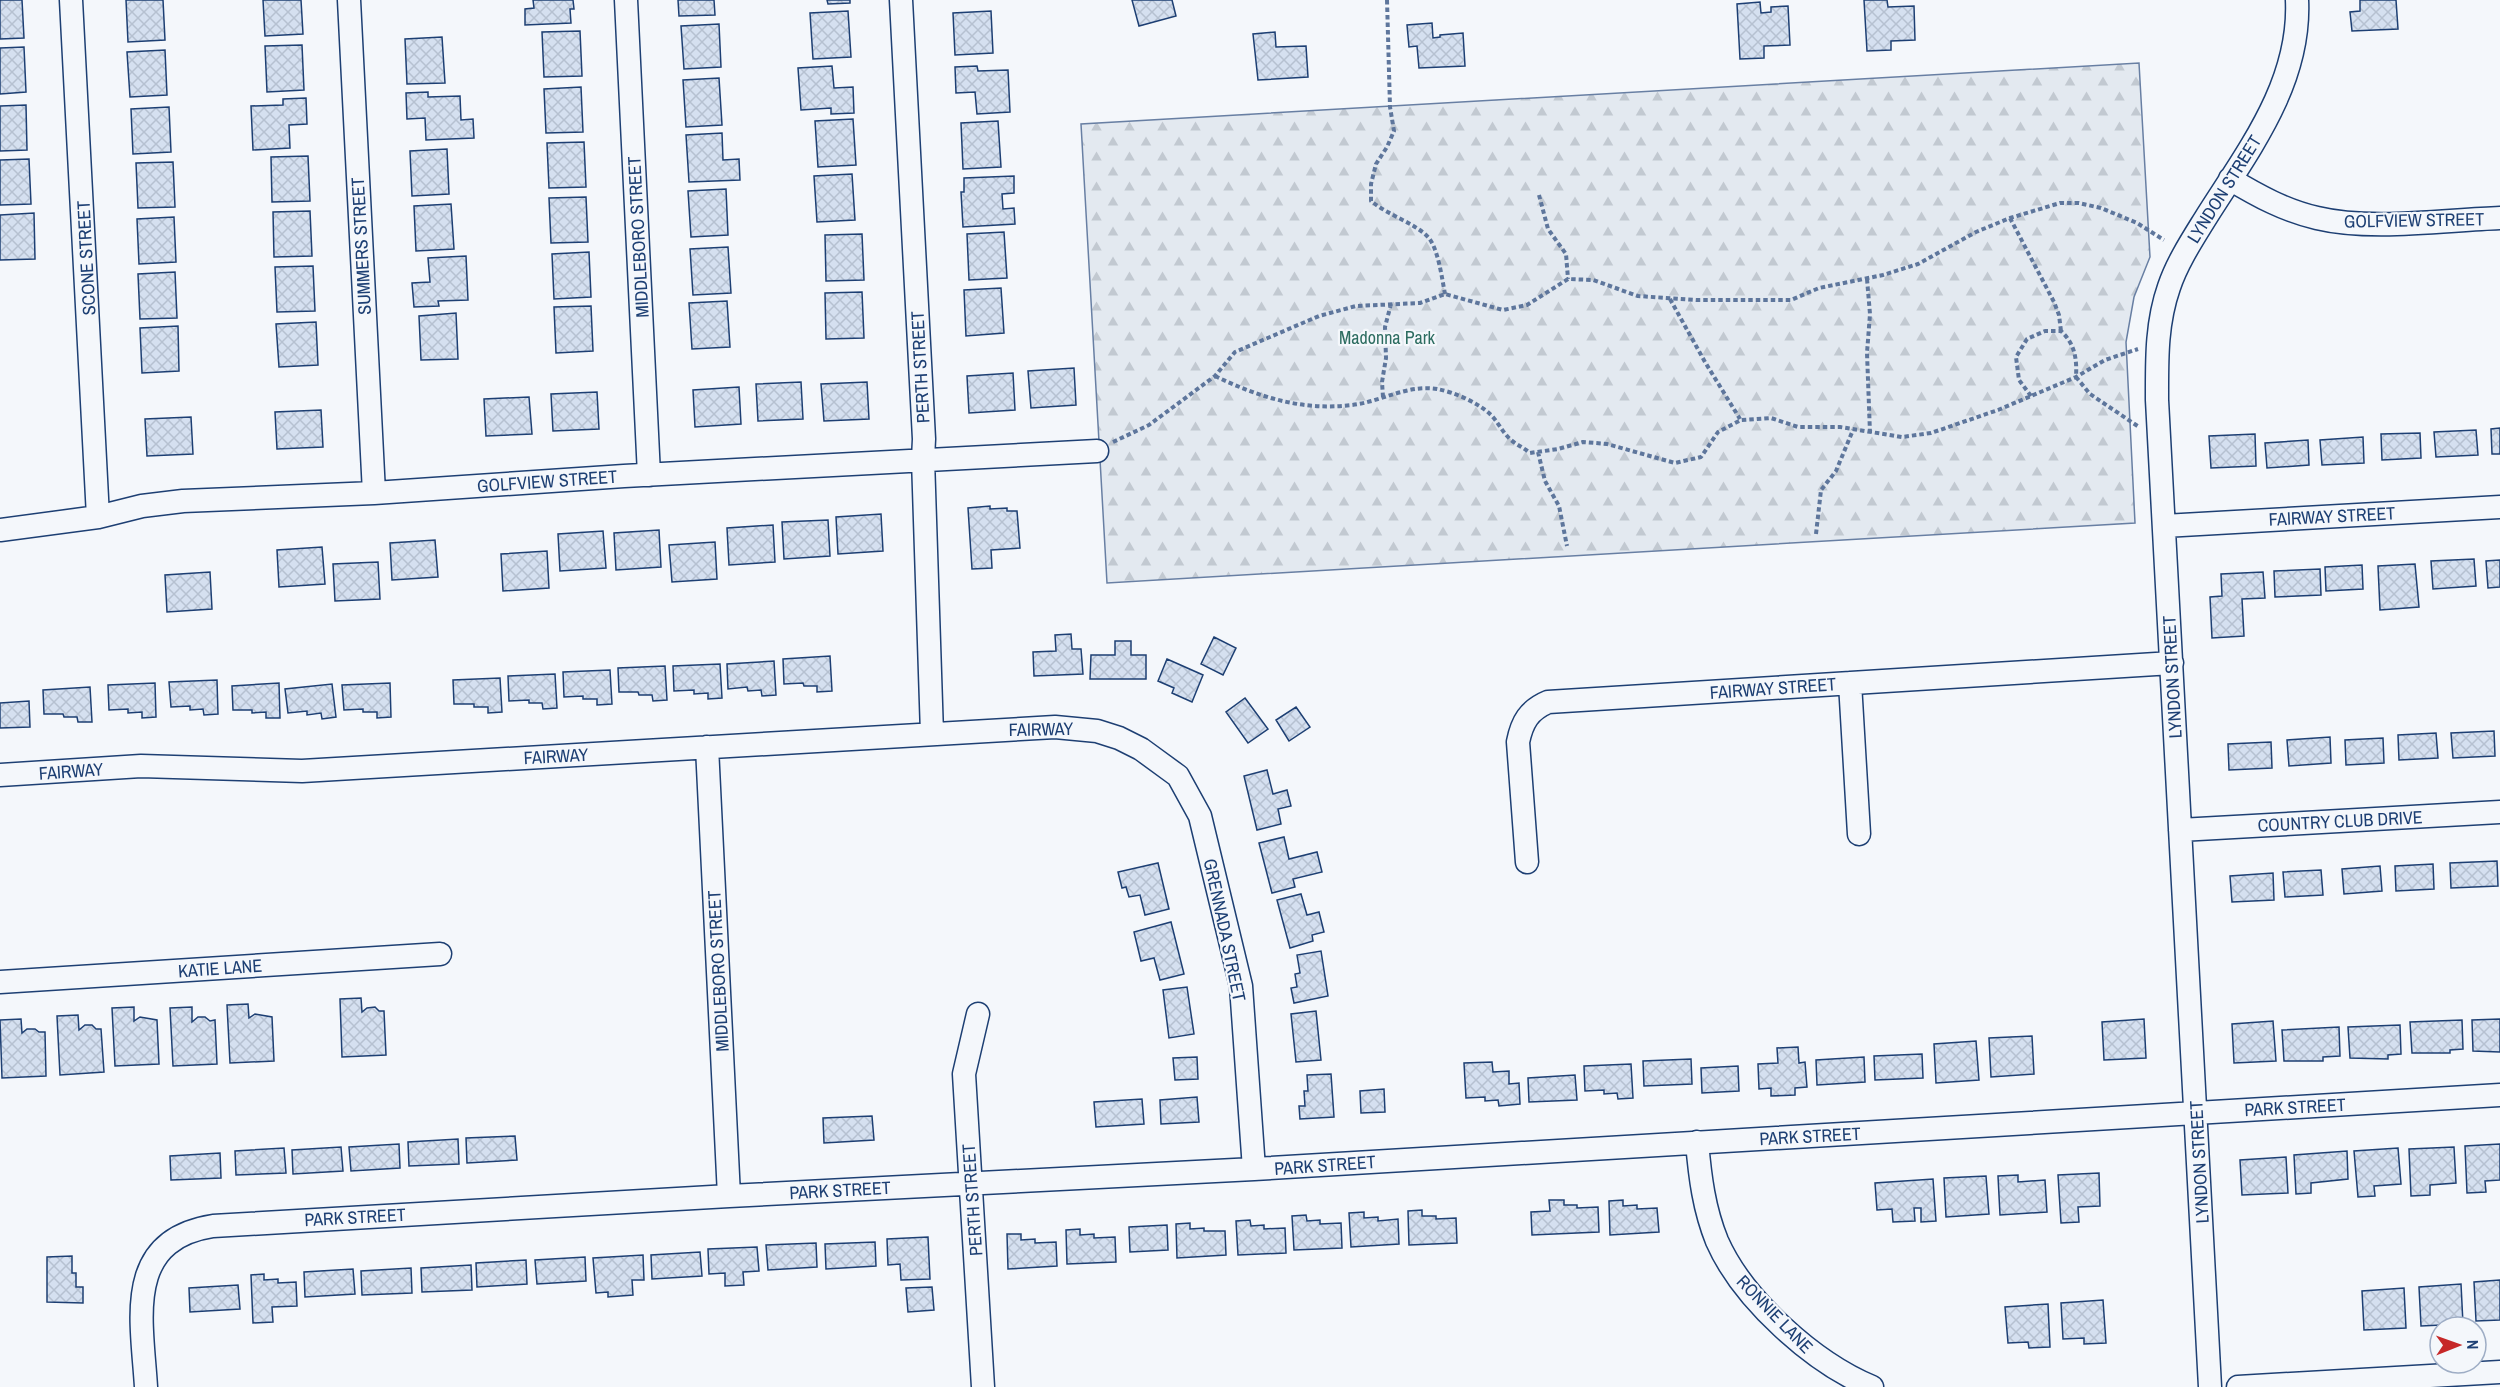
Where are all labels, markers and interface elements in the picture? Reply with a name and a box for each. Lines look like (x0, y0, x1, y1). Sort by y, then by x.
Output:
street label: LYNDON STREET (2181, 130, 2267, 248)
street label: MIDDLEBORO STREET (621, 156, 655, 318)
street label: SUMMERS STREET (345, 177, 377, 315)
street label: SCONE STREET (71, 200, 101, 316)
street label: GOLFVIEW STREET (2344, 206, 2484, 234)
street label: PERTH STREET (905, 310, 935, 424)
park label: Madonna Park (1339, 325, 1436, 350)
street label: GOLFVIEW STREET (476, 464, 618, 498)
street label: FAIRWAY STREET (2268, 500, 2396, 532)
street label: LYNDON STREET (2156, 615, 2188, 739)
street label: FAIRWAY STREET (1709, 671, 1837, 705)
street label: FAIRWAY (1008, 716, 1074, 742)
street label: FAIRWAY (523, 742, 589, 770)
street label: FAIRWAY (38, 756, 104, 786)
street label: COUNTRY CLUB DRIVE (2257, 804, 2423, 838)
street label: GRENNADA STREET (1198, 856, 1252, 1004)
street label: MIDDLEBORO STREET (701, 890, 735, 1052)
street label: KATIE LANE (177, 953, 263, 983)
street label: PARK STREET (2244, 1092, 2346, 1122)
street label: LYNDON STREET (2183, 1100, 2215, 1224)
street label: PARK STREET (1759, 1121, 1861, 1151)
street label: PERTH STREET (956, 1143, 988, 1257)
street label: PARK STREET (1274, 1149, 1376, 1181)
street label: PARK STREET (789, 1175, 891, 1205)
street label: PARK STREET (304, 1202, 406, 1232)
street label: RONNIE LANE (1731, 1269, 1819, 1359)
north arrow (2428, 1315, 2488, 1375)
text: N (2462, 1340, 2484, 1350)

